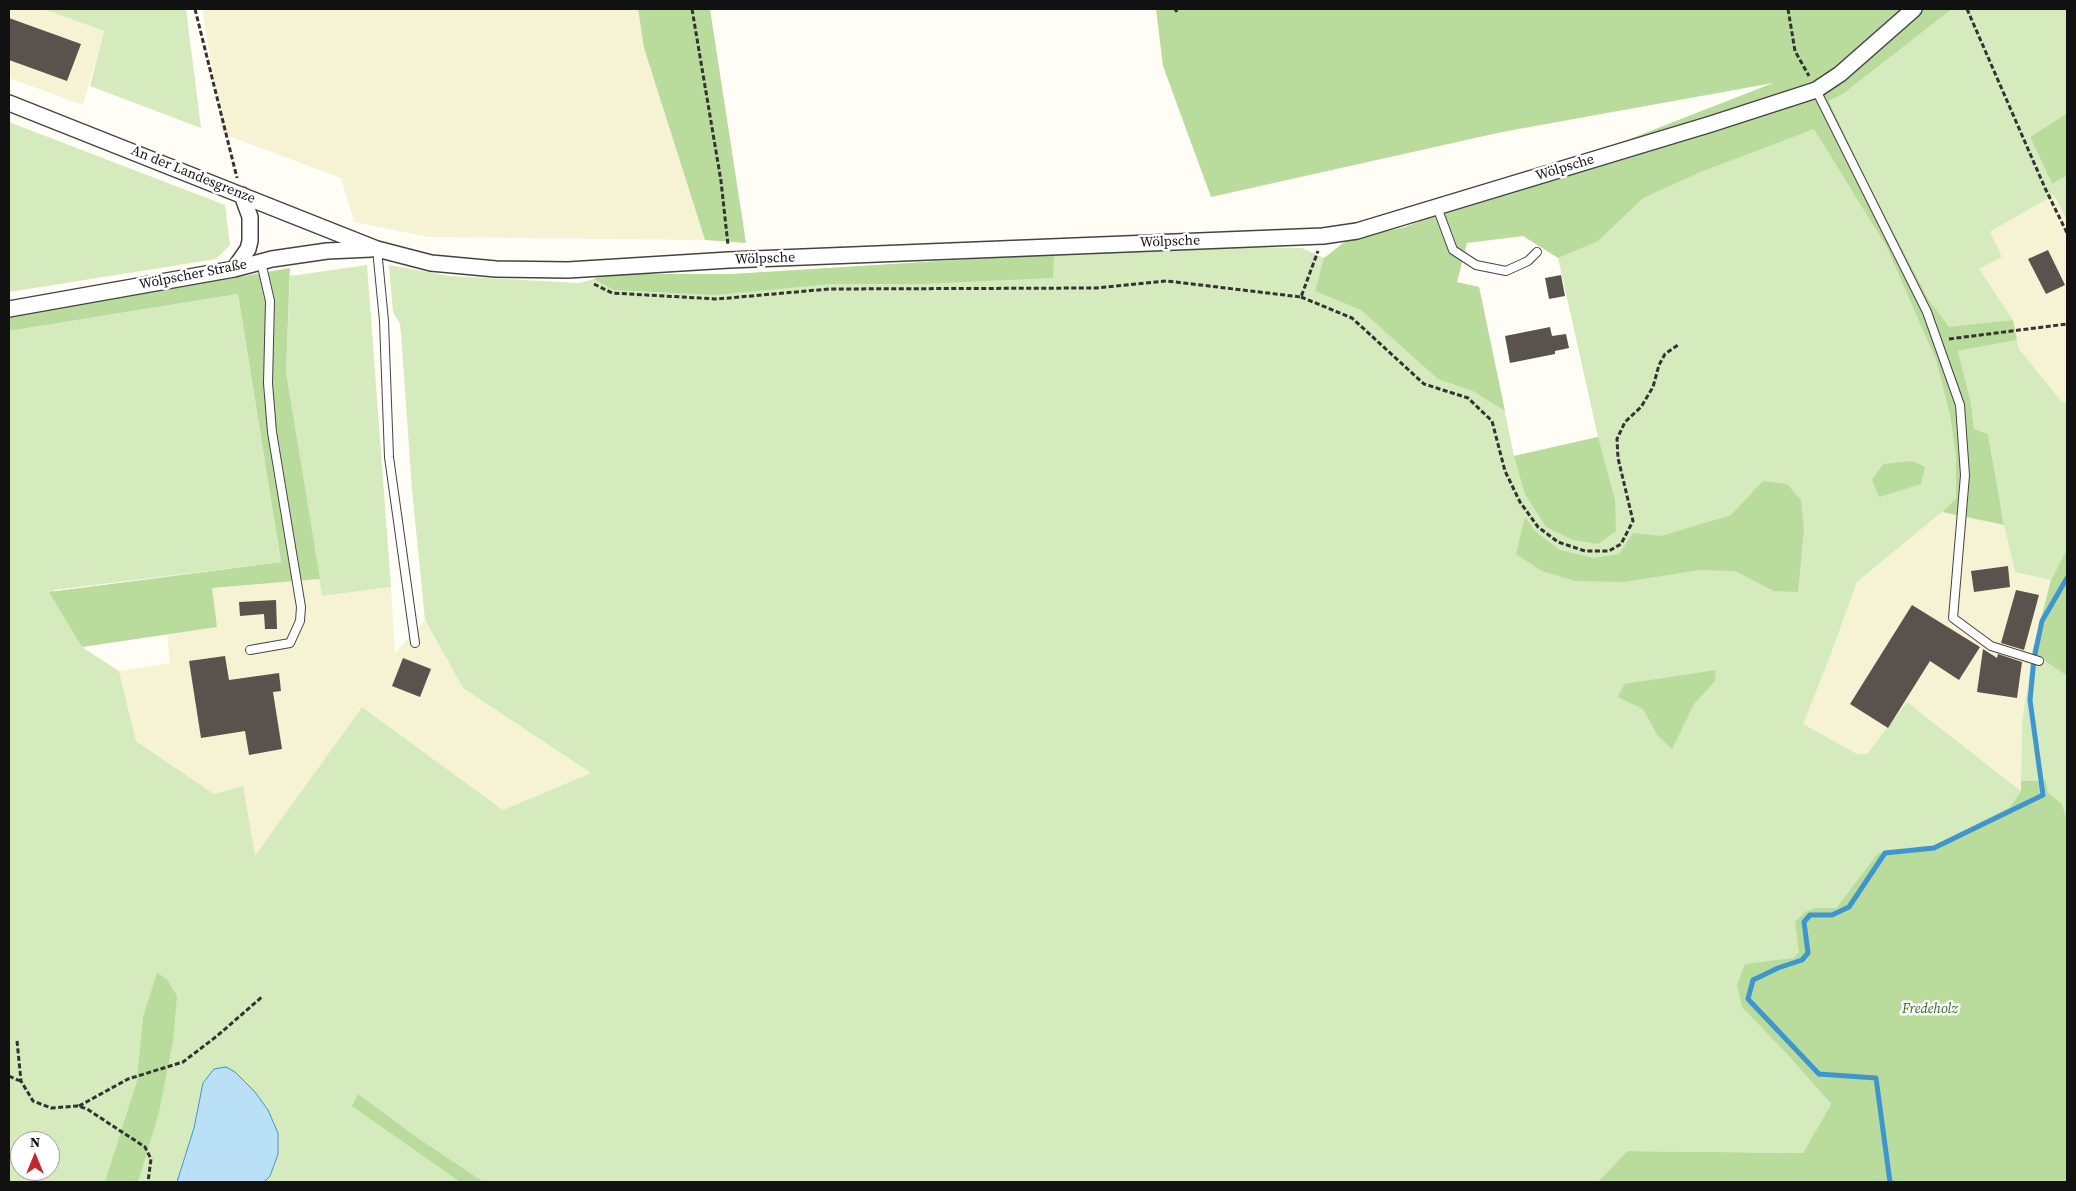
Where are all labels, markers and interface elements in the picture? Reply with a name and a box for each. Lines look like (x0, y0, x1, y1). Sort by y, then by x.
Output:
street label: An der Landesgrenze (128, 142, 258, 208)
street label: Wölpsche (1534, 151, 1596, 185)
street label: Wölpsche (1140, 233, 1200, 251)
street label: Wölpsche (735, 250, 795, 268)
street label: Wölpscher Straße (138, 256, 248, 294)
park label: Fredeholz (1902, 1001, 1958, 1017)
north arrow (10, 1131, 60, 1181)
text: N (30, 1132, 40, 1152)

